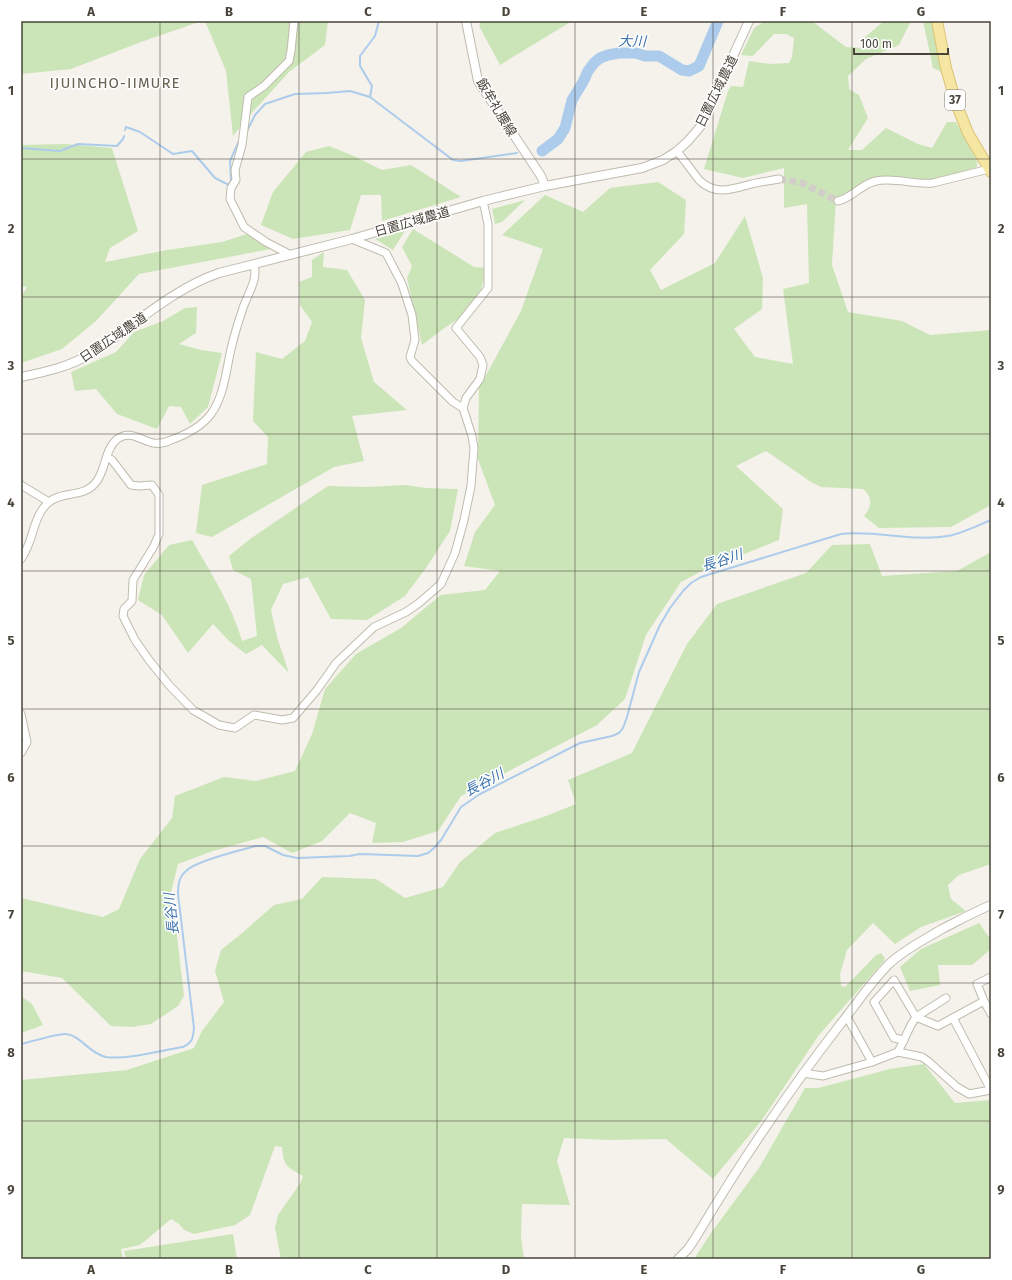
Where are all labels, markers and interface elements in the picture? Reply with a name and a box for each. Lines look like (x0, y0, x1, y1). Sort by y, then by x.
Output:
text: A (86, 4, 95, 19)
text: B (225, 4, 233, 19)
text: C (364, 4, 372, 19)
text: D (502, 4, 511, 19)
text: E (641, 4, 648, 19)
text: F (780, 4, 787, 19)
text: G (917, 4, 925, 19)
scale bar (854, 30, 948, 56)
water label: 大川 (618, 33, 648, 50)
text: 100 m (860, 37, 892, 51)
street label: 日置広域農道 (693, 53, 740, 130)
district label: IJUINCHO-IIMURE (49, 74, 181, 92)
street label: 飯牟礼腰線 (473, 76, 520, 139)
text: 1 (8, 83, 14, 98)
text: 1 (998, 83, 1004, 98)
road number: 37 (945, 90, 965, 110)
street label: 日置広域農道 (373, 204, 452, 239)
text: 2 (8, 221, 15, 236)
text: 2 (998, 221, 1005, 236)
street label: 日置広域農道 (77, 309, 150, 365)
text: 3 (7, 358, 15, 373)
text: 3 (997, 358, 1005, 373)
text: 4 (7, 495, 15, 510)
text: 4 (997, 495, 1005, 510)
water label: 長谷川 (700, 545, 747, 575)
text: 5 (8, 633, 15, 648)
text: 5 (998, 633, 1005, 648)
water label: 長谷川 (462, 764, 509, 800)
text: 6 (7, 770, 15, 785)
text: 6 (997, 770, 1005, 785)
water label: 長谷川 (161, 890, 182, 936)
text: 7 (8, 907, 14, 922)
text: 7 (998, 907, 1004, 922)
text: 8 (7, 1045, 15, 1060)
text: 8 (997, 1045, 1005, 1060)
text: 9 (7, 1182, 15, 1197)
text: 9 (997, 1182, 1005, 1197)
text: A (86, 1262, 95, 1277)
text: B (225, 1262, 233, 1277)
text: C (364, 1262, 372, 1277)
text: D (502, 1262, 511, 1277)
text: E (641, 1262, 648, 1277)
text: F (780, 1262, 787, 1277)
text: G (917, 1262, 925, 1277)

